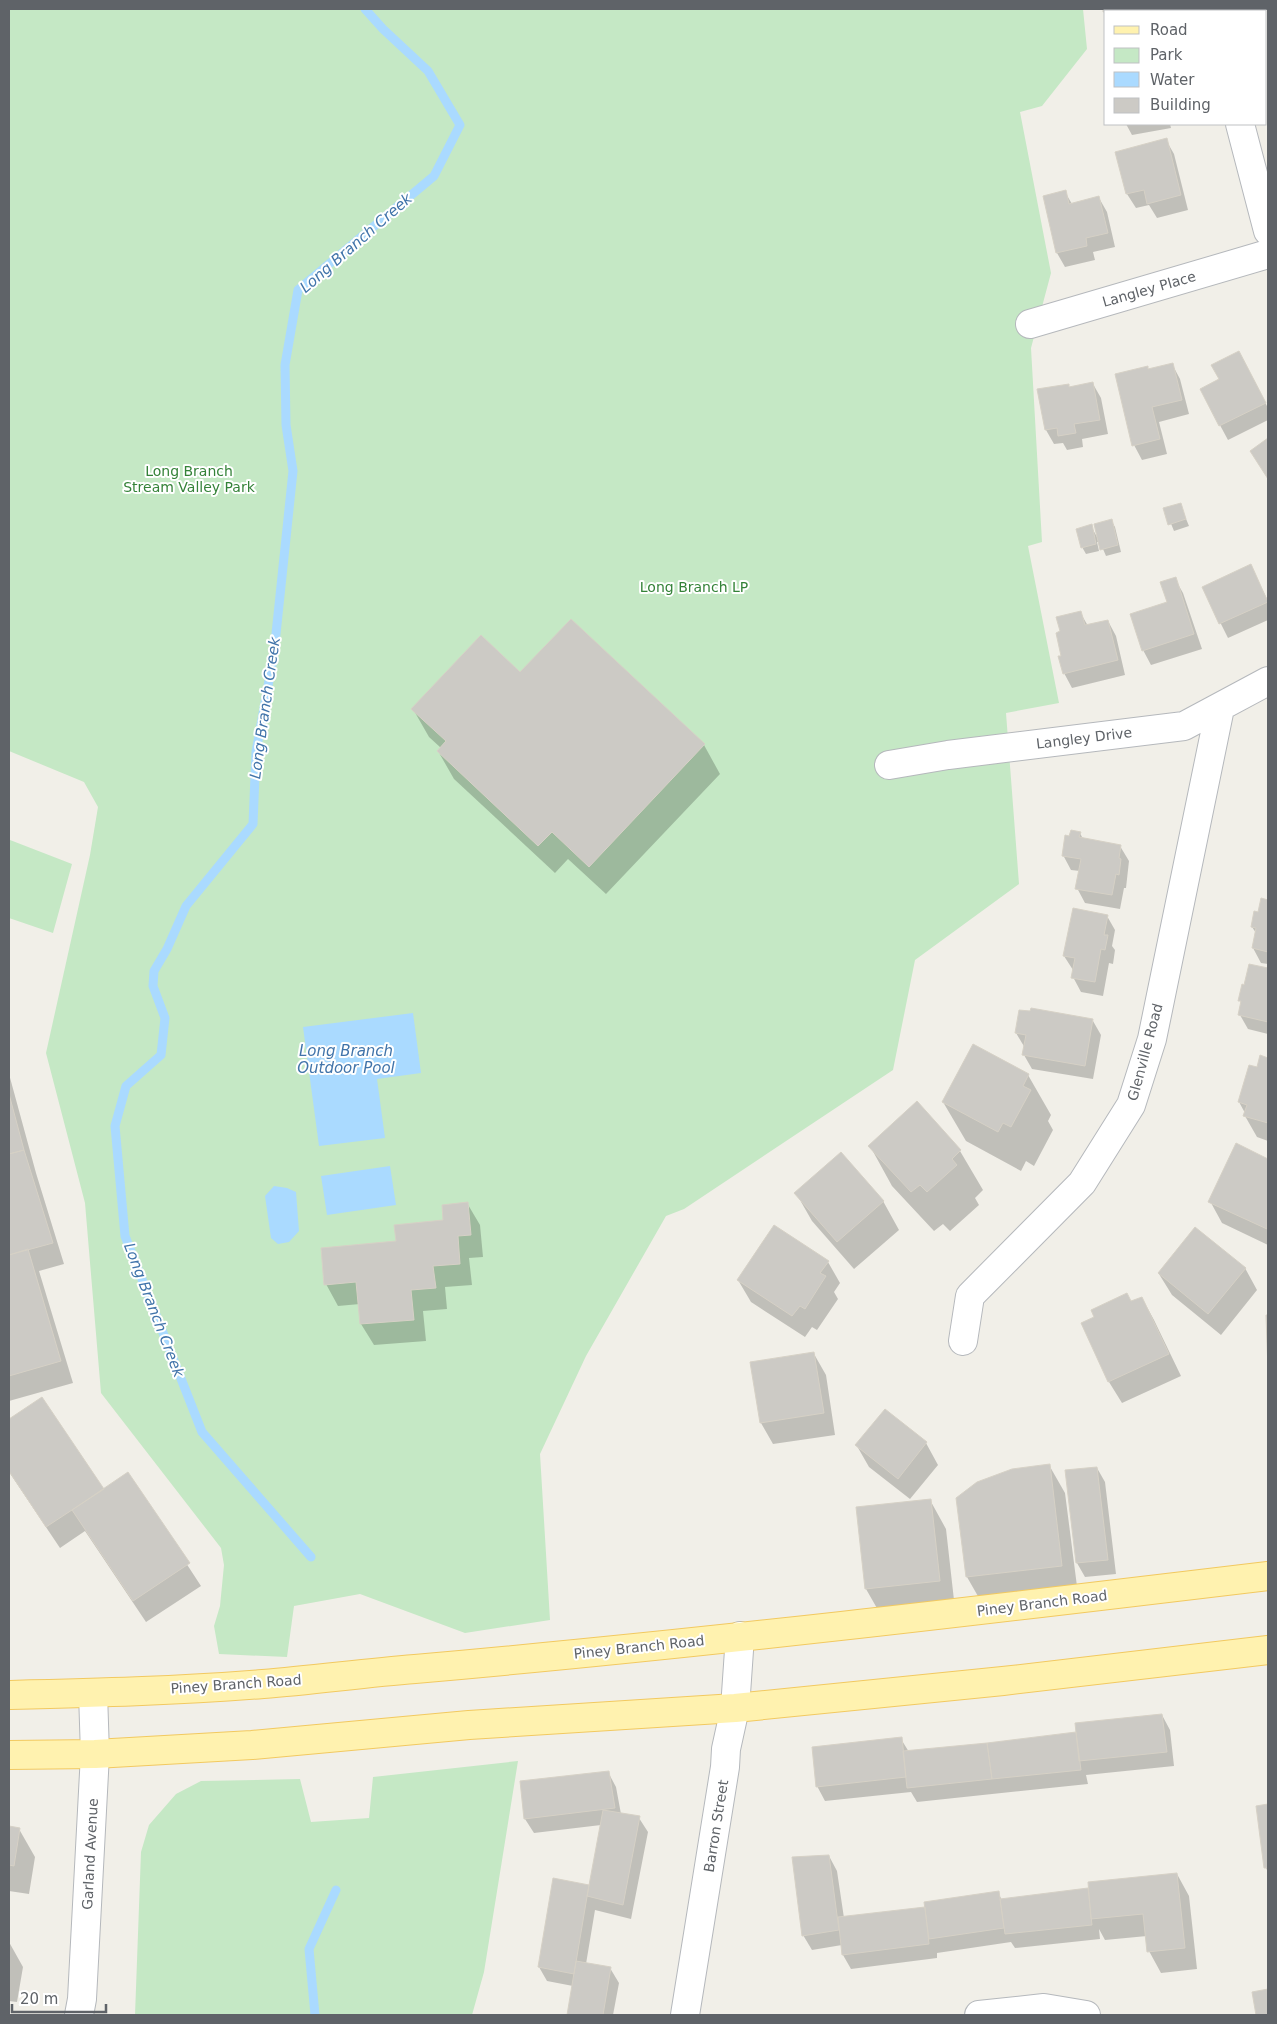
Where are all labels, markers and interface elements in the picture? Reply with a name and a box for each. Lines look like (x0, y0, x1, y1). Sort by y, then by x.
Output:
legend (1104, 10, 1267, 125)
text: Road (1150, 21, 1188, 39)
text: Park (1150, 46, 1183, 64)
text: Water (1150, 71, 1195, 89)
text: Building (1150, 96, 1211, 114)
water label: Long Branch Creek (296, 189, 417, 297)
street label: Langley Place (1100, 268, 1198, 310)
park label: Long Branch Stream Valley Park (123, 463, 256, 495)
park label: Long Branch LP (640, 579, 748, 595)
water label: Long Branch Creek (246, 635, 284, 780)
street label: Langley Drive (1035, 724, 1133, 752)
street label: Glenville Road (1124, 1001, 1166, 1103)
water label: Long Branch Outdoor Pool (297, 1042, 396, 1077)
water label: Long Branch Creek (120, 1240, 188, 1381)
street label: Piney Branch Road (976, 1587, 1108, 1619)
street label: Piney Branch Road (573, 1632, 705, 1662)
street label: Piney Branch Road (170, 1671, 302, 1697)
street label: Barron Street (701, 1778, 731, 1873)
street label: Garland Avenue (79, 1798, 101, 1910)
scale bar (12, 1982, 106, 2014)
text: 20 m (20, 1990, 58, 2008)

